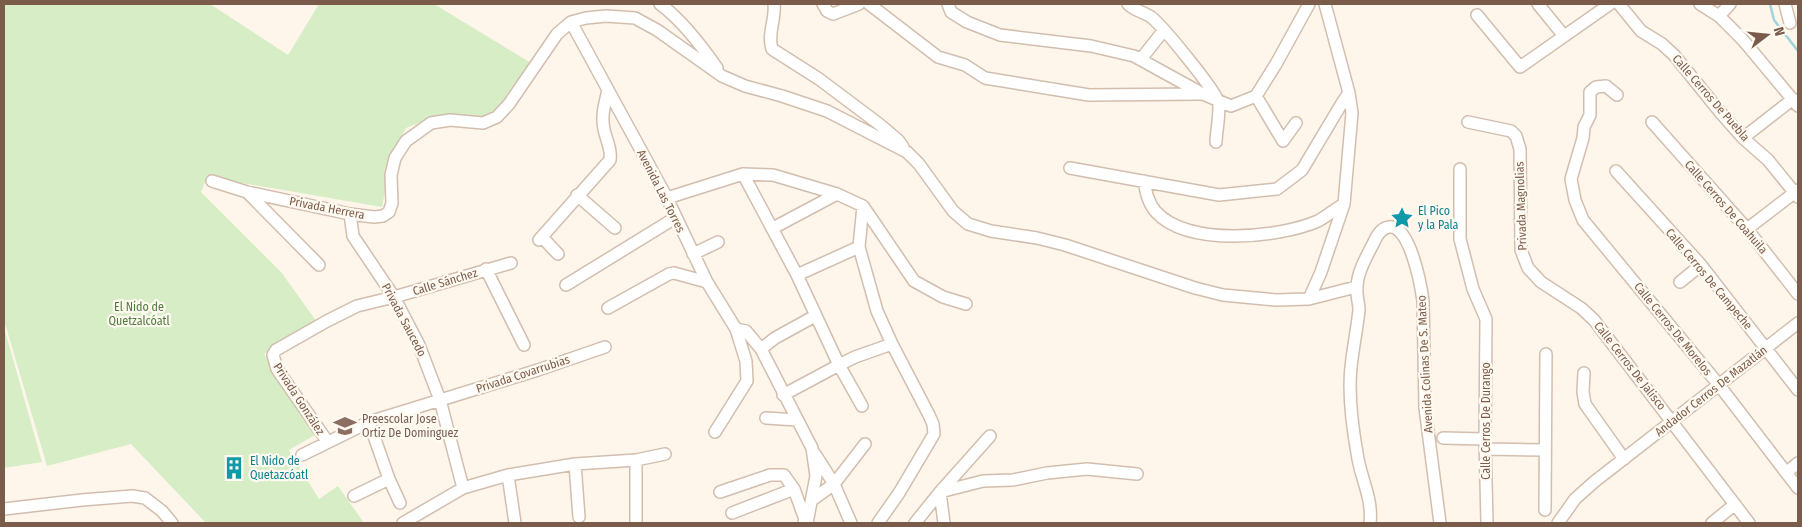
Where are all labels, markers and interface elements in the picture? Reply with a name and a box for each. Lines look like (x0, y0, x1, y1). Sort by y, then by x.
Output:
north arrow (1742, 10, 1792, 60)
text: N (1770, 25, 1788, 38)
street label: Calle Cerros De Puebla (1670, 52, 1752, 144)
street label: Avenida Las Torres (634, 147, 688, 235)
street label: Calle Cerros De Coahuila (1682, 157, 1770, 257)
street label: Privada Magnolias (1512, 161, 1530, 251)
street label: Privada Herrera (288, 194, 366, 222)
place label: El Pico y la Pala (1418, 204, 1459, 232)
place icon: El Pico y la Pala (1389, 205, 1415, 231)
street label: Calle Cerros De Campeche (1663, 226, 1755, 332)
street label: Calle Sánchez (411, 265, 479, 298)
street label: Calle Cerros De Morelos (1631, 280, 1715, 378)
street label: Privada Saucedo (379, 281, 429, 359)
street label: Avenida Colinas De S. Mateo (1414, 295, 1436, 433)
park label: El Nido de Quetzalcóatl (108, 300, 170, 328)
street label: Calle Cerros De Jalisco (1591, 319, 1669, 413)
street label: Andador Cerros De Mazatlán (1652, 343, 1770, 439)
street label: Privada Covarrubias (474, 352, 572, 396)
street label: Privada González (271, 360, 328, 438)
street label: Calle Cerros De Durango (1479, 362, 1493, 480)
place label: Preescolar Jose Ortiz De Dominguez (362, 412, 458, 440)
school or university icon: Preescolar Jose Ortiz De Dominguez (332, 413, 358, 439)
place label: El Nido de Quetazcóatl (250, 454, 308, 482)
building icon: El Nido de Quetazcóatl (221, 455, 247, 481)

